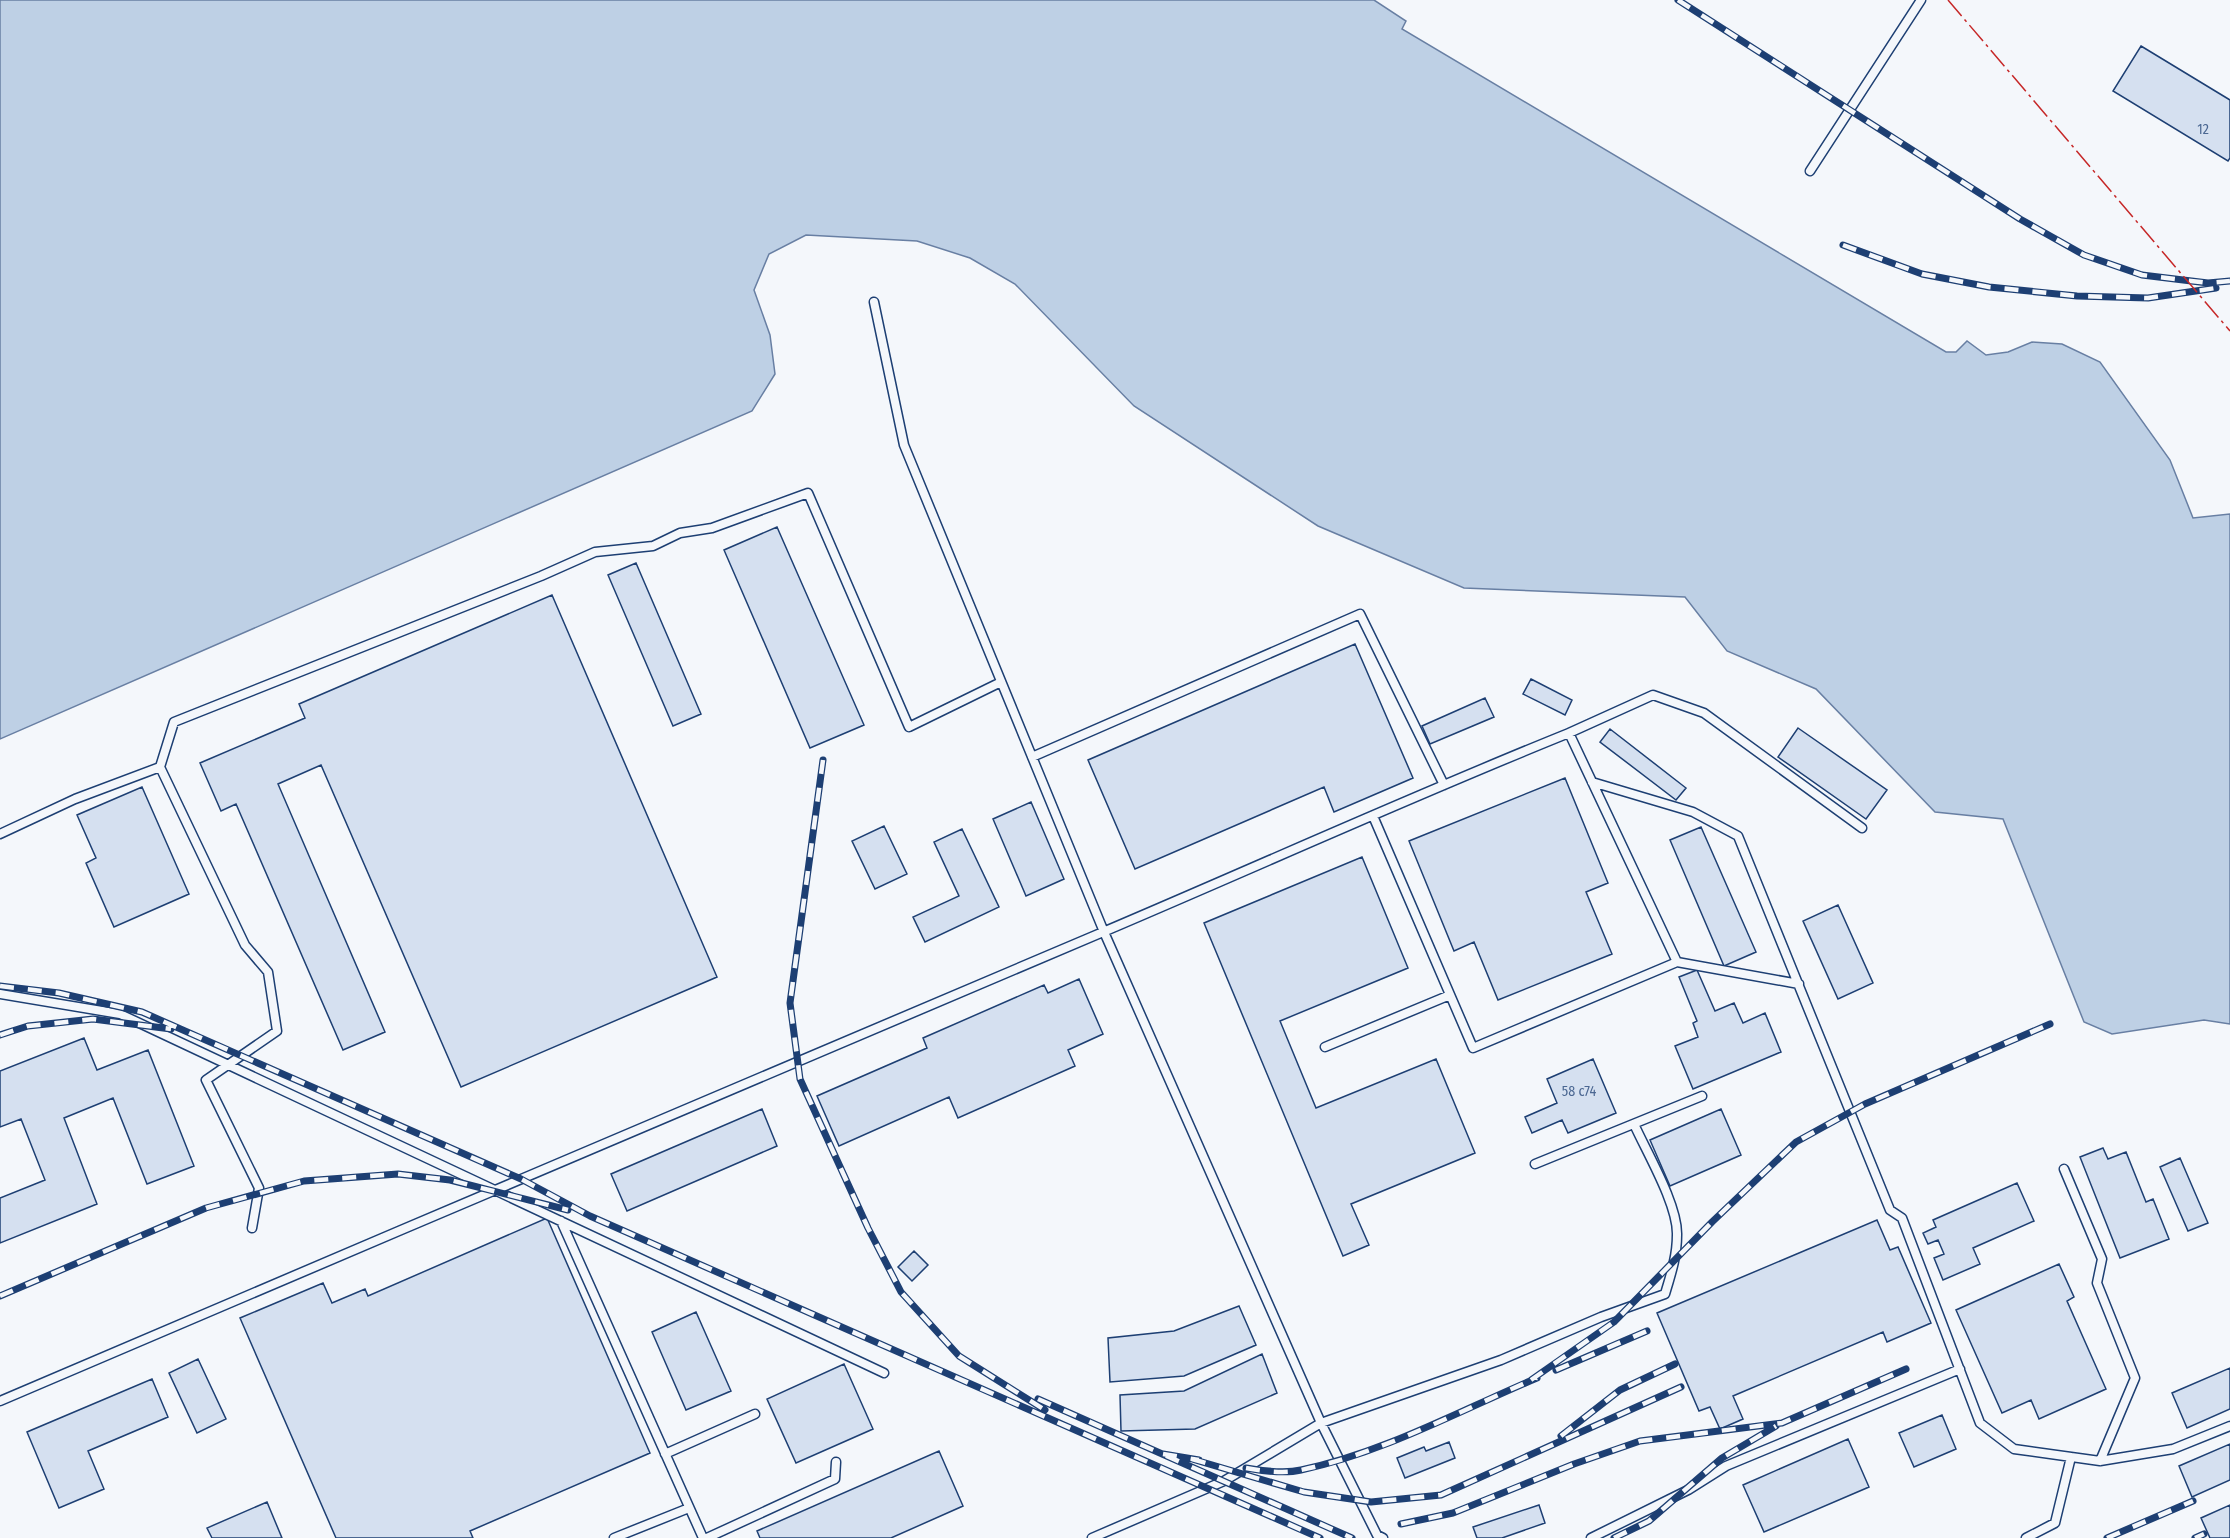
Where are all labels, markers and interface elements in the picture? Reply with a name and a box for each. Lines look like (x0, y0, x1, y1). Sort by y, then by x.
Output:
house number: 12 (2197, 121, 2209, 138)
house number: 58 с74 (1562, 1083, 1596, 1100)

